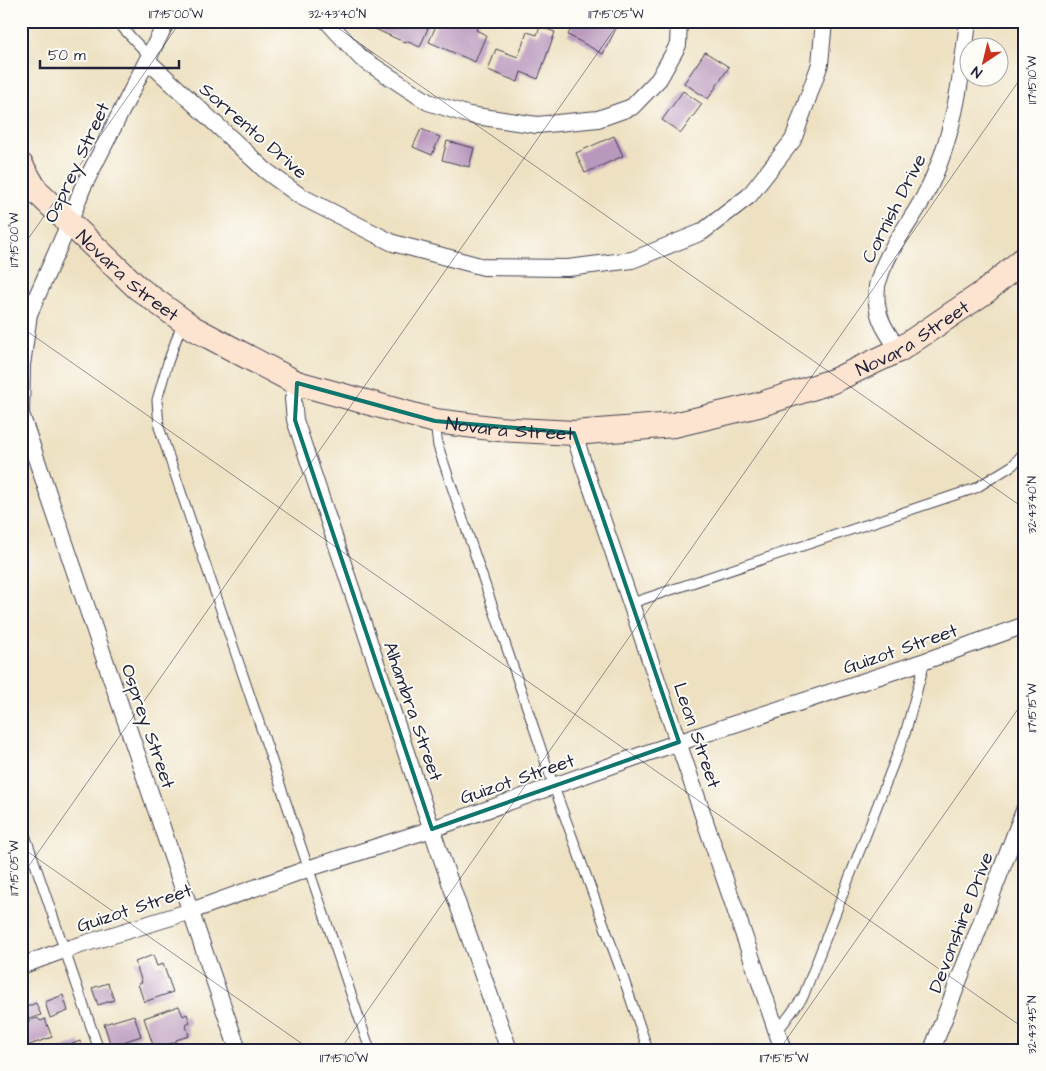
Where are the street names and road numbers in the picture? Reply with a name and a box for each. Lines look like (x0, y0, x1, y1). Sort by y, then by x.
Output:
street label: Sorrento Drive (193, 77, 313, 186)
street label: Osprey Street (38, 98, 118, 228)
street label: Cornish Drive (855, 149, 933, 268)
street label: Novara Street (70, 224, 184, 329)
street label: Novara Street (852, 294, 975, 383)
street label: Novara Street (444, 410, 575, 448)
street label: Guizot Street (840, 617, 962, 682)
street label: Alhambra Street (376, 638, 449, 785)
street label: Osprey Street (113, 661, 182, 793)
street label: Leon Street (666, 679, 727, 792)
street label: Guizot Street (457, 747, 579, 812)
street label: Devonshire Drive (922, 848, 1001, 997)
street label: Guizot Street (73, 877, 196, 940)

